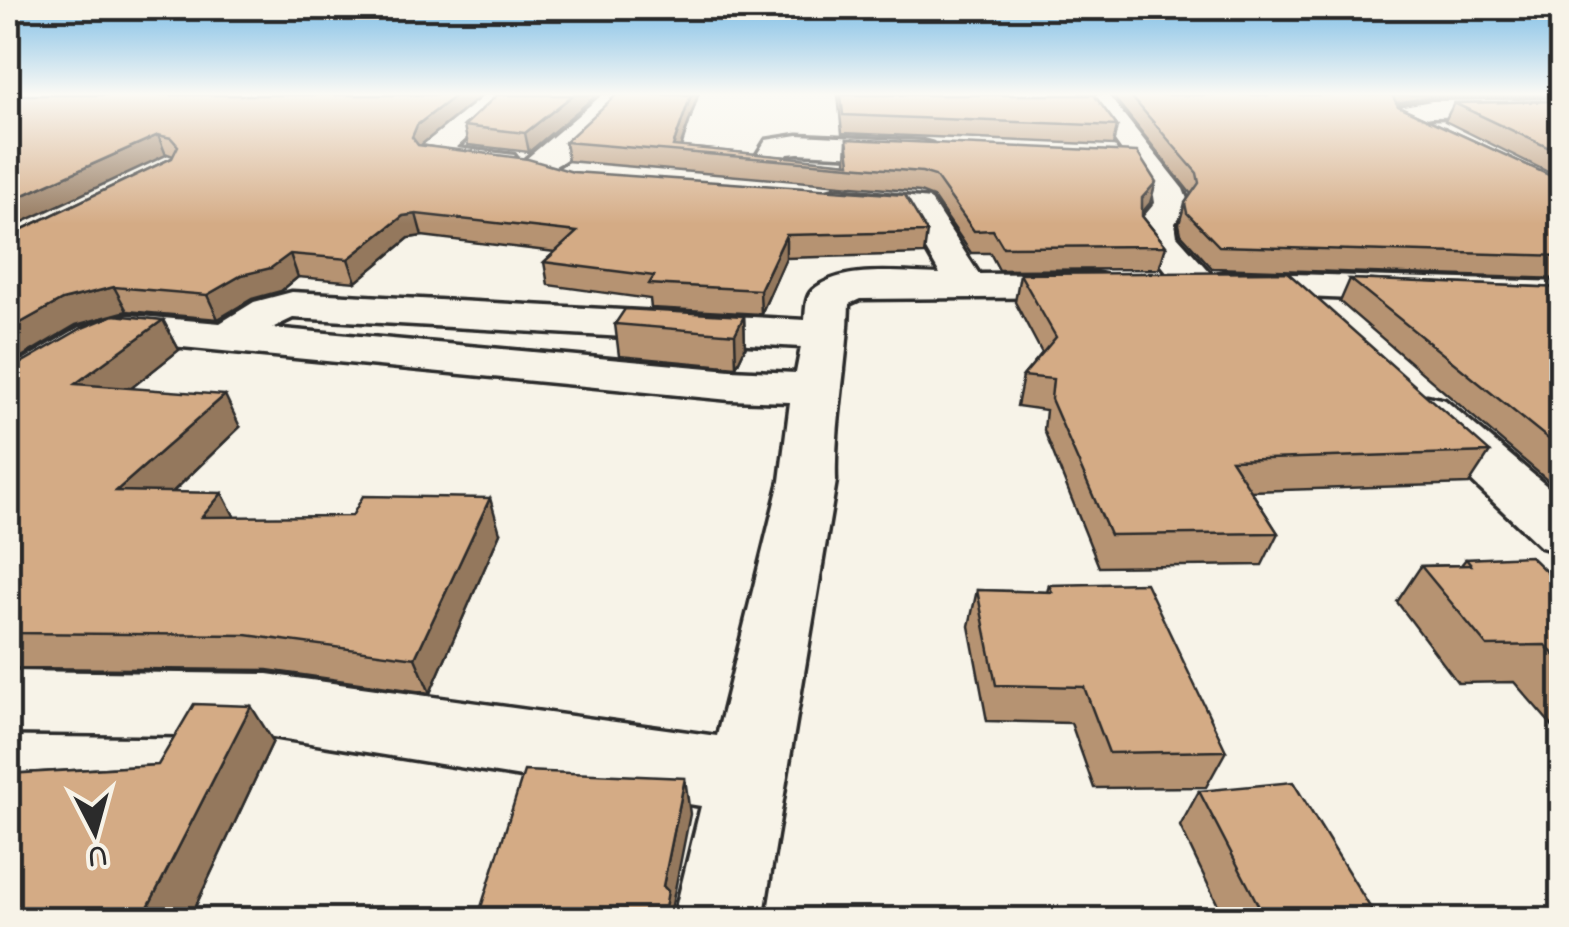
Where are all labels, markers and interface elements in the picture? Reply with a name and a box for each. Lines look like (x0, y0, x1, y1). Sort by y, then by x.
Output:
north arrow (45, 782, 145, 882)
text: U (87, 839, 108, 873)

